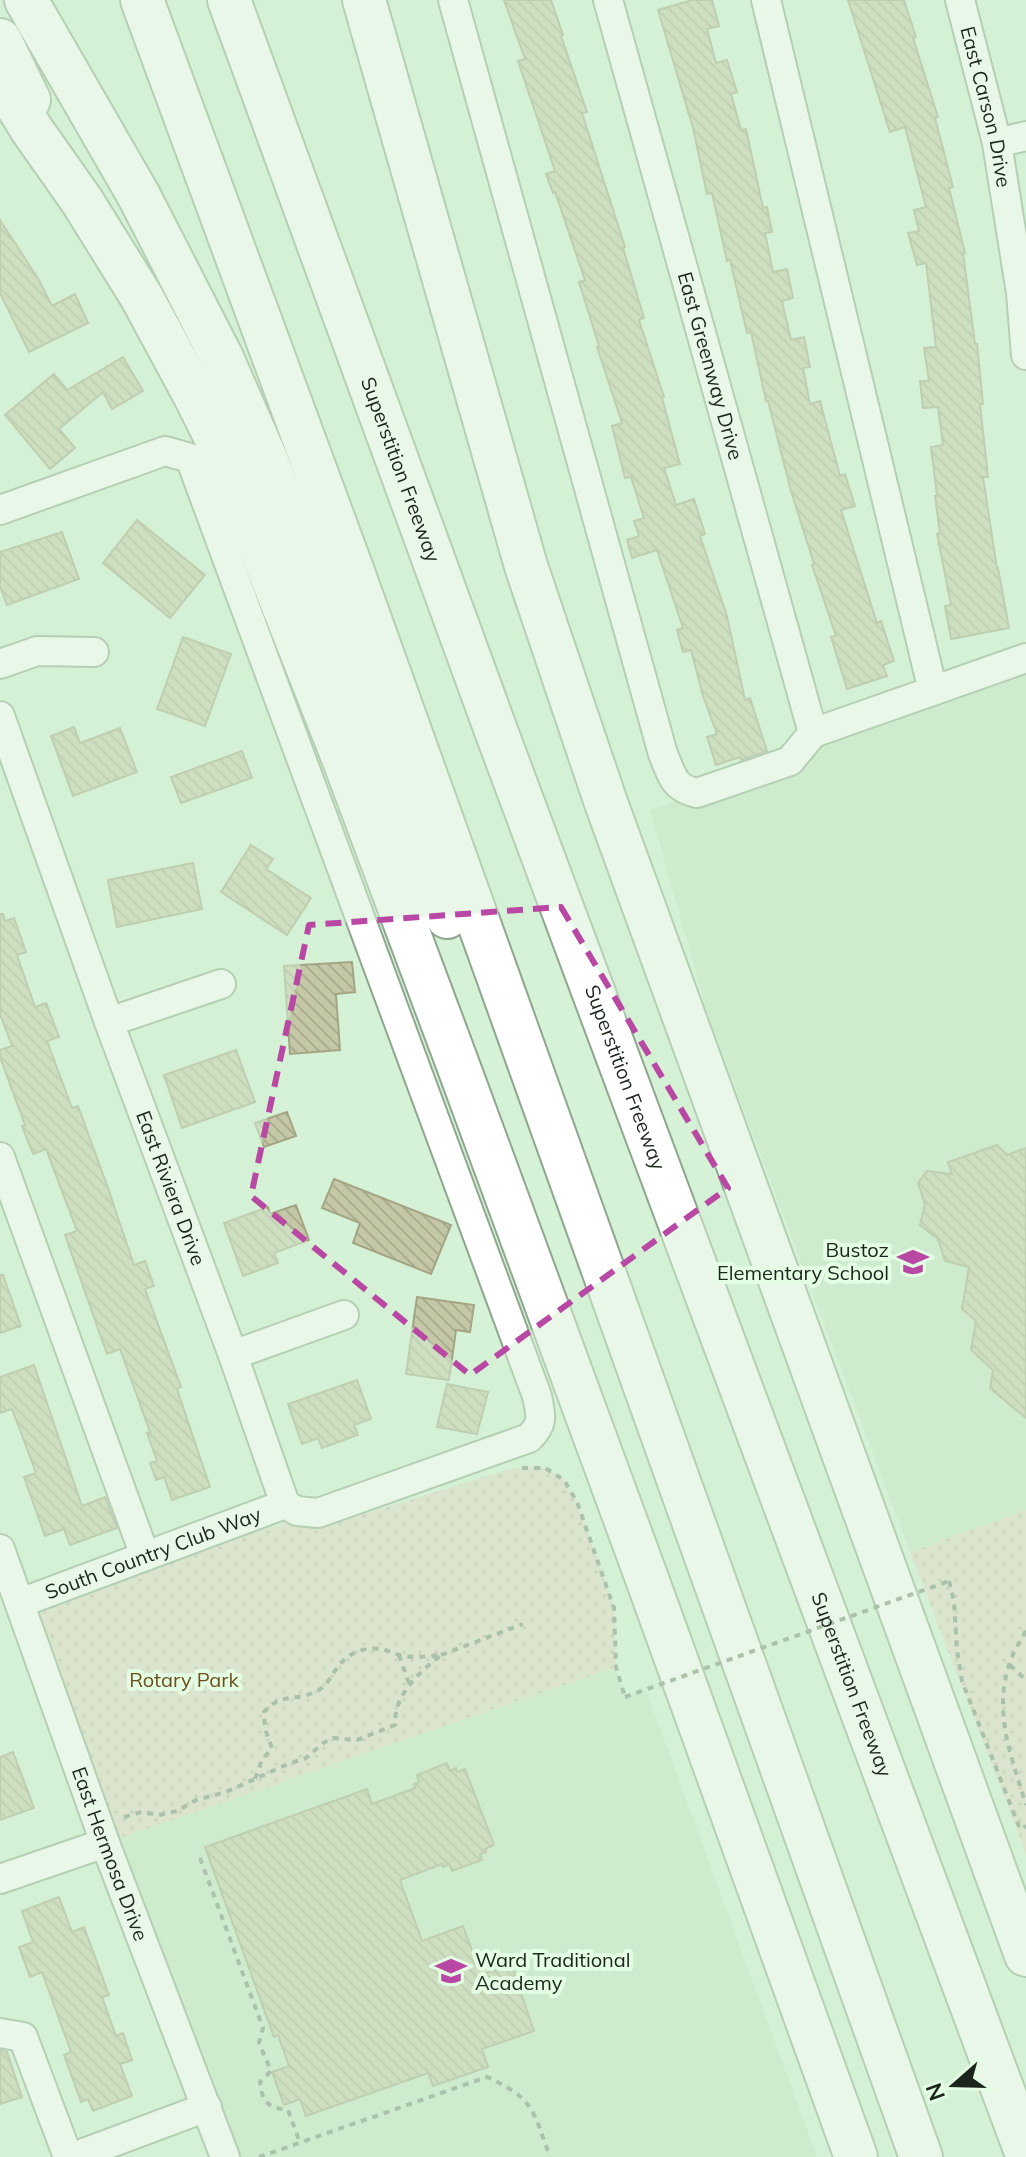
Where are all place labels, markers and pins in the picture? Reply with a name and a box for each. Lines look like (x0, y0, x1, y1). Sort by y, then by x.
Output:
place label: Bustoz Elementary School (717, 1237, 889, 1285)
school or university icon: Bustoz Elementary School (896, 1245, 930, 1279)
place label: Ward Traditional Academy (475, 1947, 631, 1995)
school or university icon: Ward Traditional Academy (434, 1954, 468, 1988)

